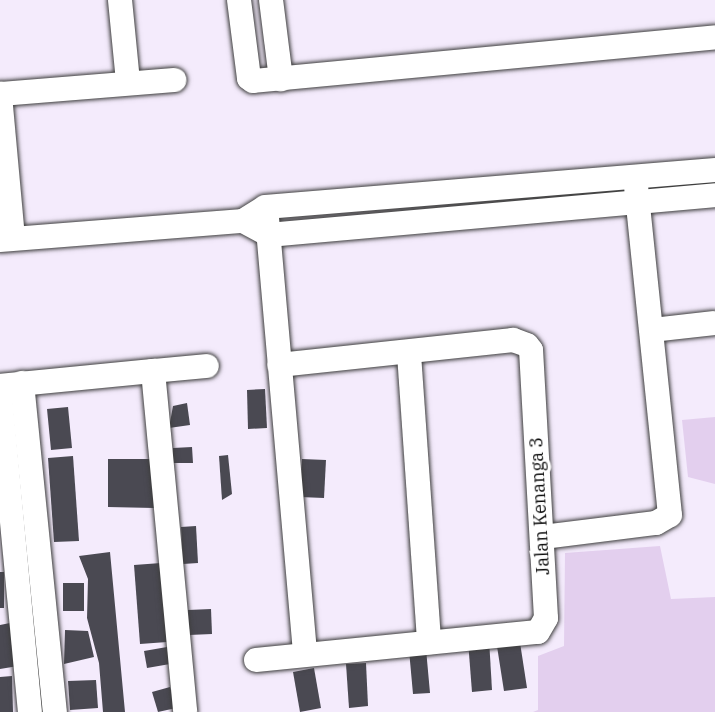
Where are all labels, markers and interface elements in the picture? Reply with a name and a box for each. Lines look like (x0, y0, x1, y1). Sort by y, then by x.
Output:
street label: Jalan Kenanga 3 (526, 436, 554, 576)

